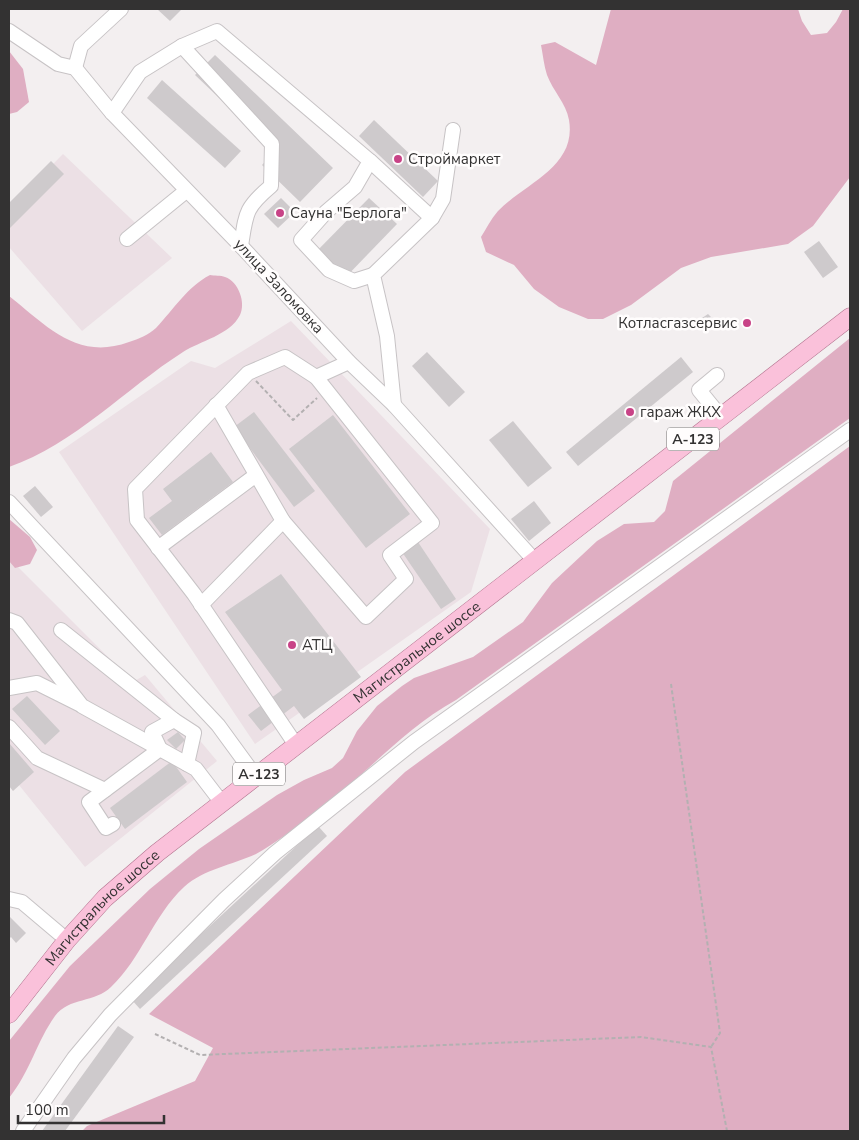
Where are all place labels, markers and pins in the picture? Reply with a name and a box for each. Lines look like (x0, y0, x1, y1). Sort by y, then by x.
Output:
place label: Строймаркет (408, 149, 501, 169)
marker: Строймаркет (392, 153, 404, 165)
place label: Сауна "Берлога" (290, 203, 407, 223)
marker: Сауна "Берлога" (274, 207, 286, 219)
place label: Котласгазсервис (618, 313, 737, 333)
marker: Котласгазсервис (741, 317, 753, 329)
place label: гараж ЖКХ (640, 402, 721, 422)
marker: гараж ЖКХ (624, 406, 636, 418)
place label: АТЦ (302, 635, 333, 655)
marker: АТЦ (286, 639, 298, 651)

